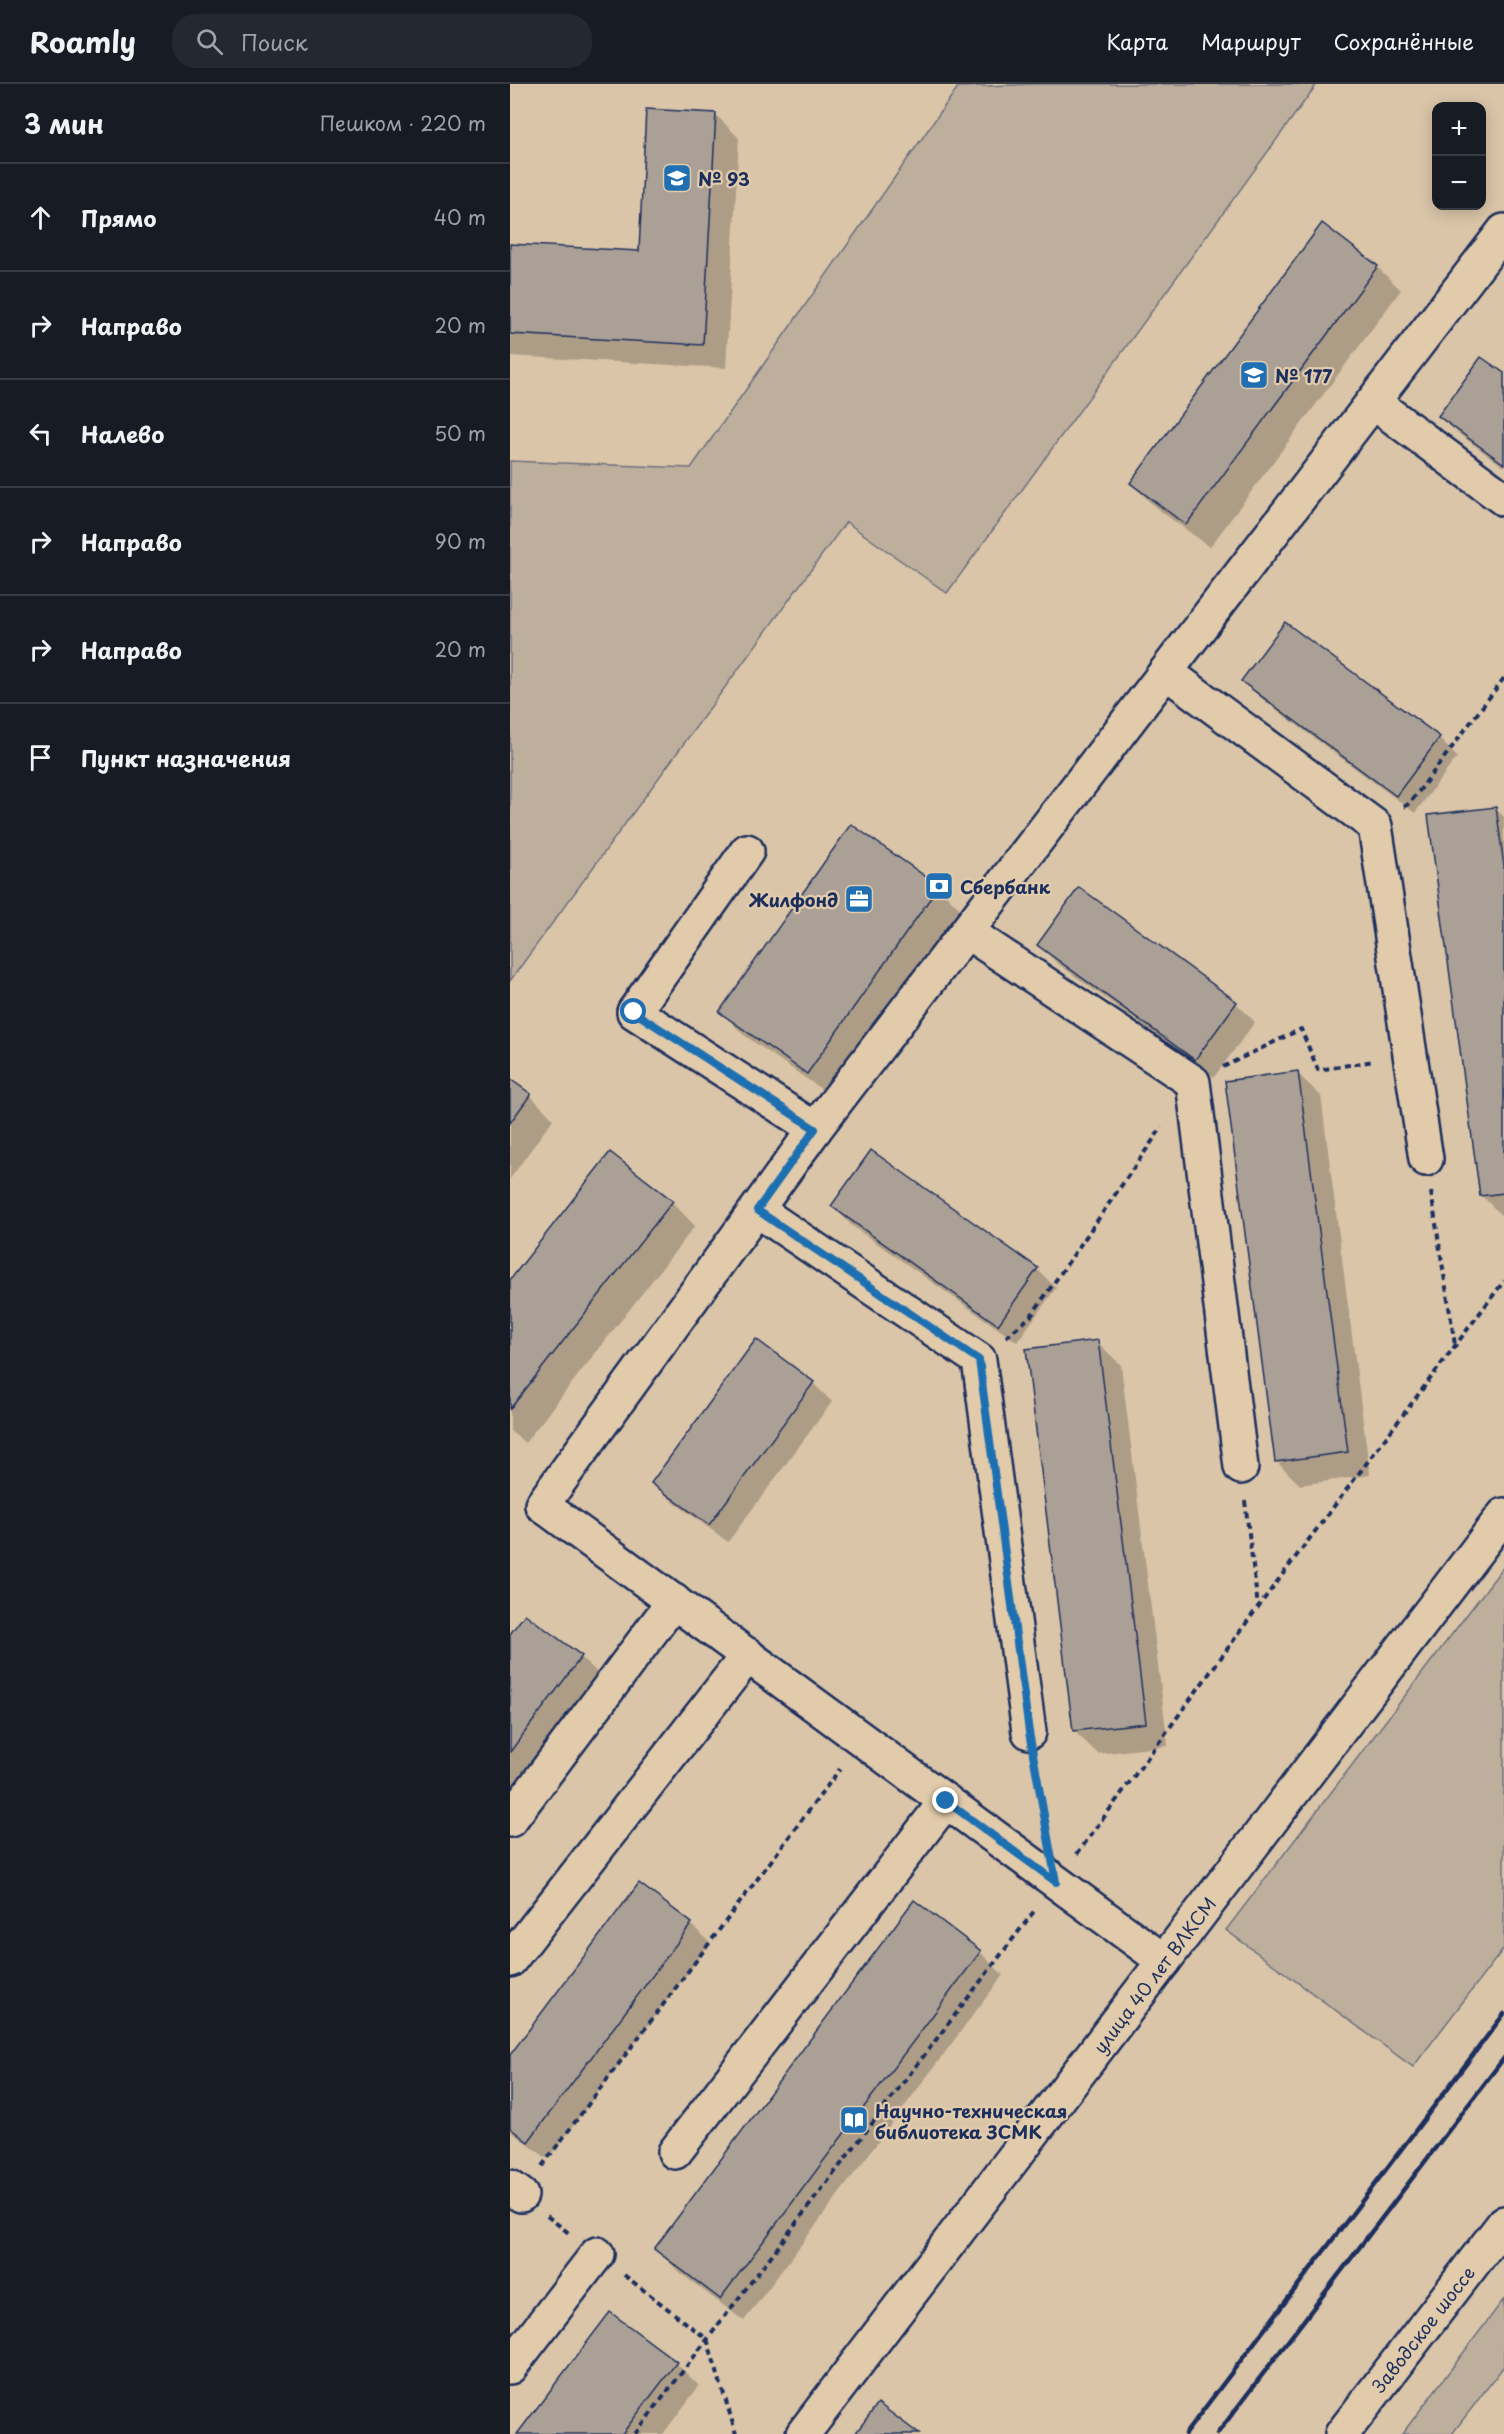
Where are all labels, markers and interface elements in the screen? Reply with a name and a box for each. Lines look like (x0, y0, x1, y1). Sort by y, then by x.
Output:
search box (172, 14, 592, 68)
text: Roamly (30, 20, 136, 63)
icon: search (193, 25, 226, 58)
text: Поиск (241, 25, 308, 58)
text: Карта (1107, 25, 1168, 57)
text: Маршрут (1201, 25, 1301, 57)
text: Сохранённые (1334, 25, 1474, 57)
map controls (1432, 102, 1486, 210)
button: + (1432, 102, 1486, 156)
text: 3 мин (24, 104, 104, 143)
text: Пешком · 220 m (320, 108, 486, 138)
button: − (1432, 156, 1486, 210)
school or university icon: № 93 (661, 162, 693, 194)
place label: № 93 (698, 165, 750, 192)
icon: ahead (24, 201, 57, 234)
text: Прямо (81, 201, 156, 234)
text: 40 m (434, 202, 486, 232)
icon: right (24, 309, 57, 342)
text: Направо (81, 309, 182, 342)
text: 20 m (434, 310, 486, 340)
school or university icon: № 177 (1238, 359, 1270, 391)
place label: № 177 (1275, 362, 1333, 389)
icon: left (24, 417, 57, 450)
text: Налево (81, 417, 164, 450)
text: 50 m (434, 418, 486, 448)
icon: right (24, 525, 57, 558)
text: Направо (81, 525, 182, 558)
text: 90 m (435, 526, 486, 556)
icon: right (24, 633, 57, 666)
text: Направо (81, 633, 182, 666)
text: 20 m (434, 634, 486, 664)
icon: arrive (24, 741, 57, 774)
text: Пункт назначения (81, 741, 291, 774)
bank icon: Сбербанк (923, 870, 955, 902)
place label: Сбербанк (960, 873, 1051, 900)
office icon: Жилфонд (843, 883, 875, 915)
place label: Жилфонд (748, 886, 838, 913)
route start (620, 998, 646, 1024)
route end (932, 1787, 958, 1813)
street label: улица 40 лет ВЛКСМ (1086, 1891, 1222, 2059)
place label: Научно-техническая библиотека ЗСМК (875, 2097, 1067, 2145)
library icon: Научно-техническая библиотека ЗСМК (838, 2104, 870, 2136)
street label: Заводское шоссе (1365, 2260, 1481, 2398)

